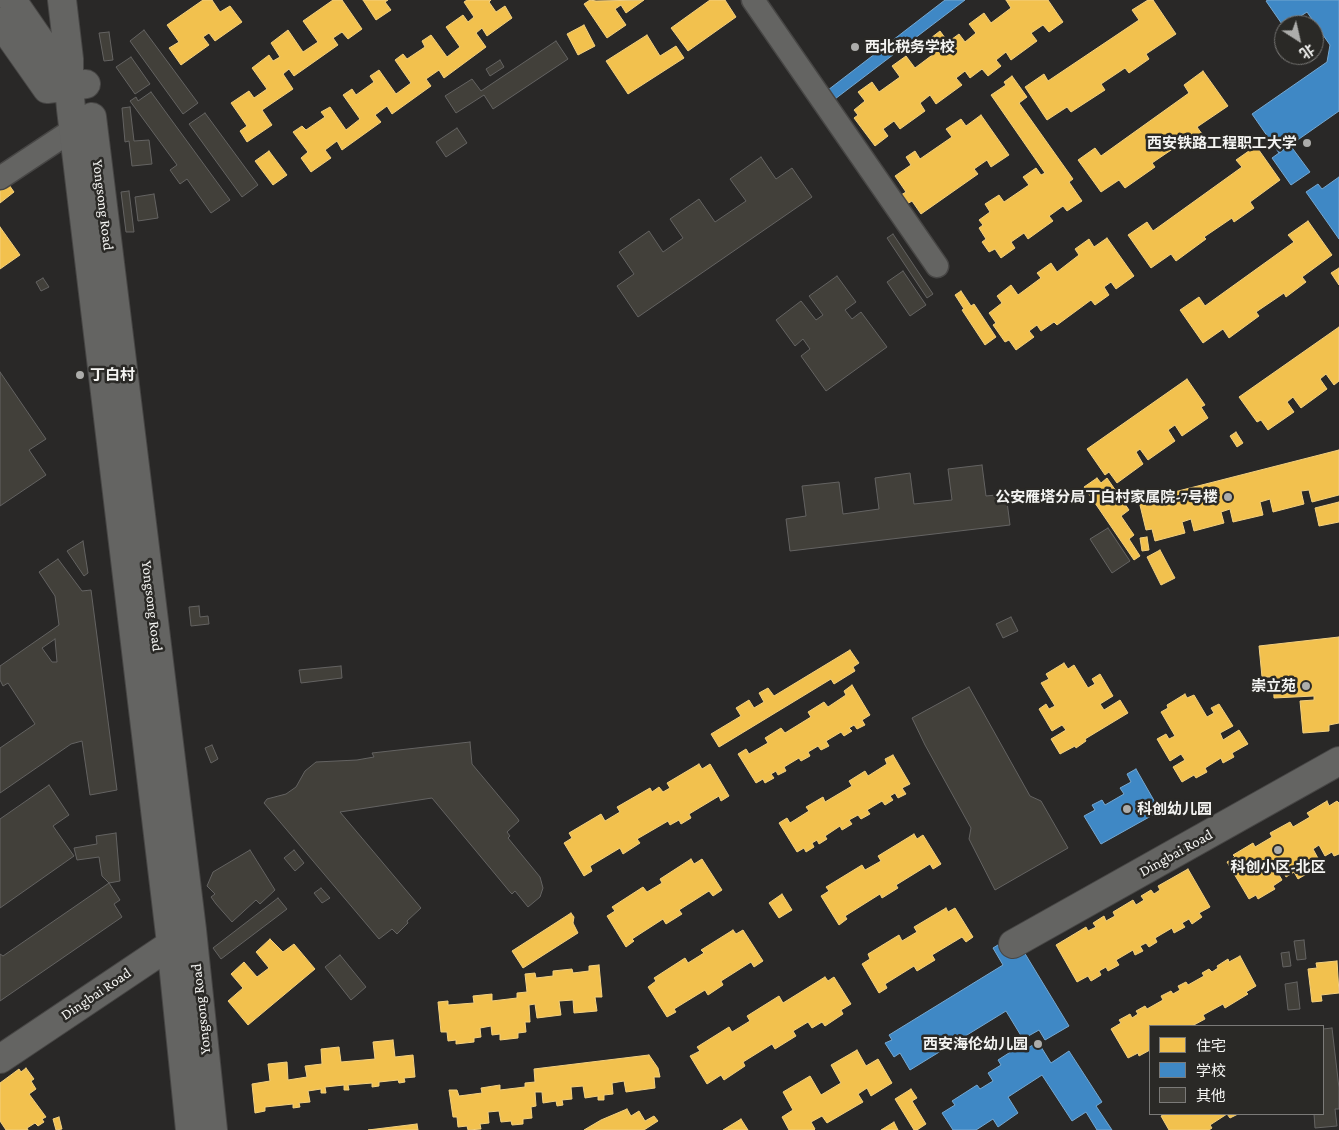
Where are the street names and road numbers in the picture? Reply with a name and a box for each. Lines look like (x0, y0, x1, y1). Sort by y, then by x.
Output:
street label: Yongsong Road (88, 159, 118, 251)
street label: Yongsong Road (137, 560, 167, 652)
street label: Dingbai Road (1136, 825, 1216, 881)
street label: Yongsong Road (187, 963, 215, 1055)
street label: Dingbai Road (57, 964, 135, 1024)

